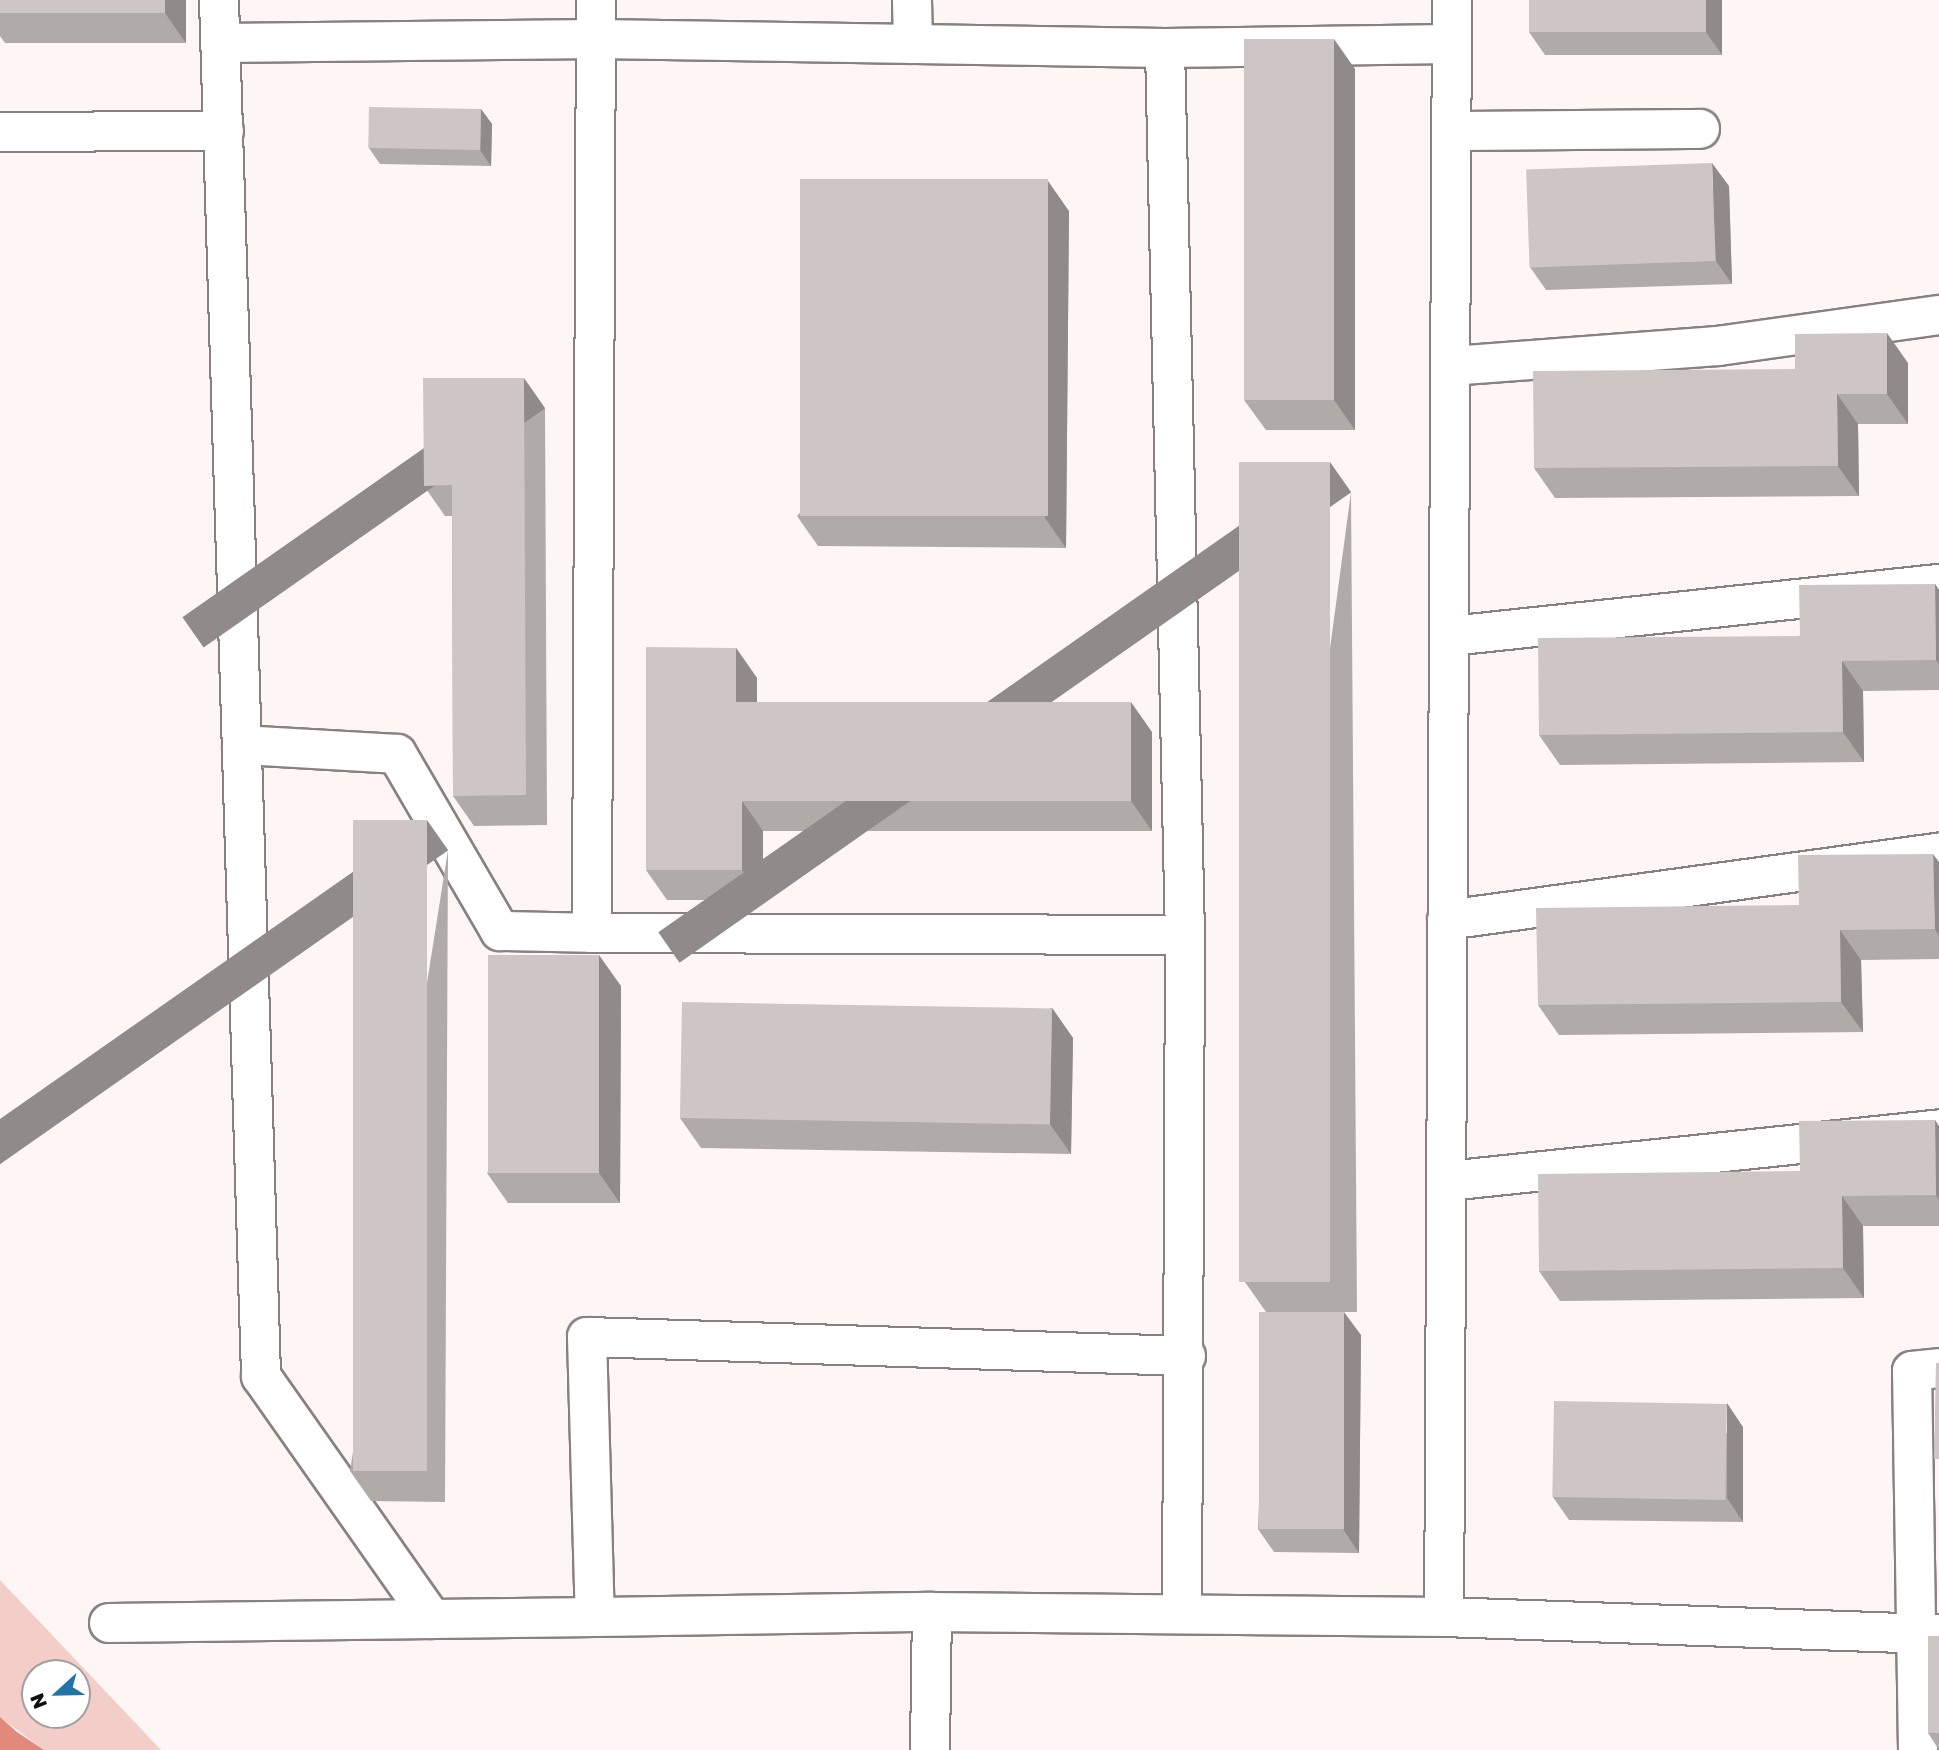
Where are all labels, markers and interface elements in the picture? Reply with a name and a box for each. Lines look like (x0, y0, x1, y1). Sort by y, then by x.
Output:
north arrow (21, 1659, 91, 1729)
text: N (25, 1690, 51, 1712)

